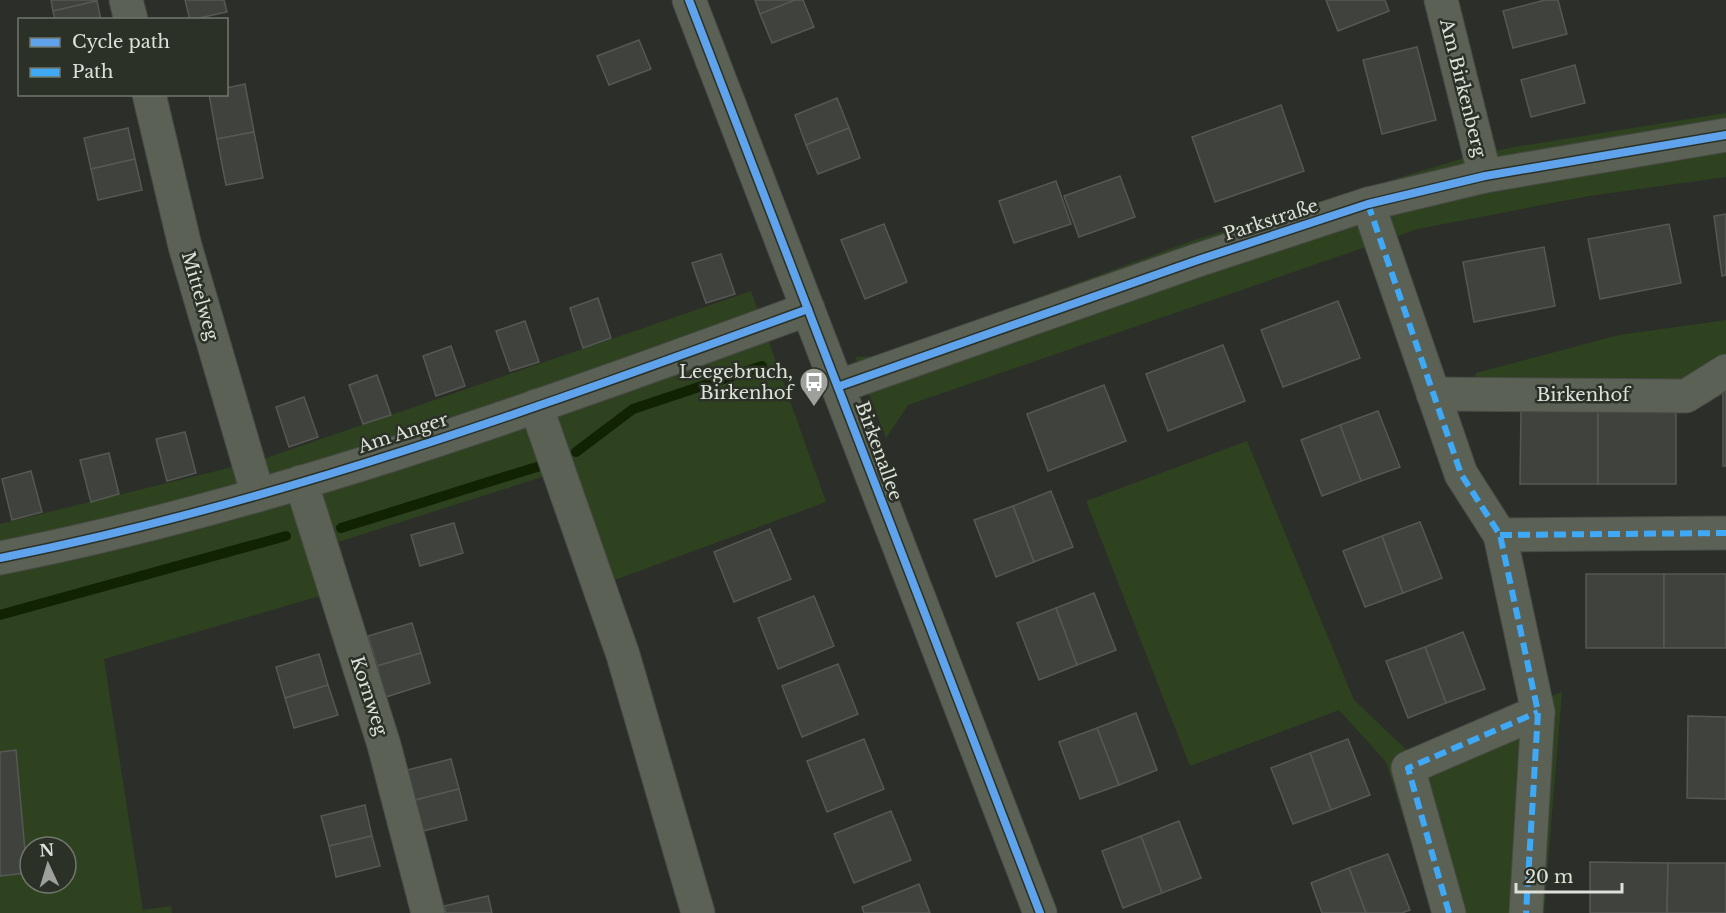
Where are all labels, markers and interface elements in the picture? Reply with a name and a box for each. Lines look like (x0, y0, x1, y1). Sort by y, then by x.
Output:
street label: Am Birkenberg (1435, 16, 1491, 160)
legend (18, 18, 228, 96)
text: Cycle path (72, 31, 170, 53)
text: Path (72, 61, 113, 83)
street label: Parkstraße (1221, 194, 1321, 246)
street label: Mittelweg (177, 249, 223, 343)
place label: Leegebruch, Birkenhof (679, 361, 796, 404)
bus stop icon: Leegebruch, Birkenhof (798, 366, 830, 408)
street label: Birkenhof (1536, 384, 1632, 406)
street label: Birkenallee (851, 398, 907, 504)
street label: Am Anger (354, 408, 451, 458)
street label: Kornweg (346, 654, 392, 739)
north arrow (18, 835, 78, 895)
text: N (39, 840, 55, 861)
scale bar (1516, 856, 1622, 894)
text: 20 m (1525, 866, 1573, 888)

